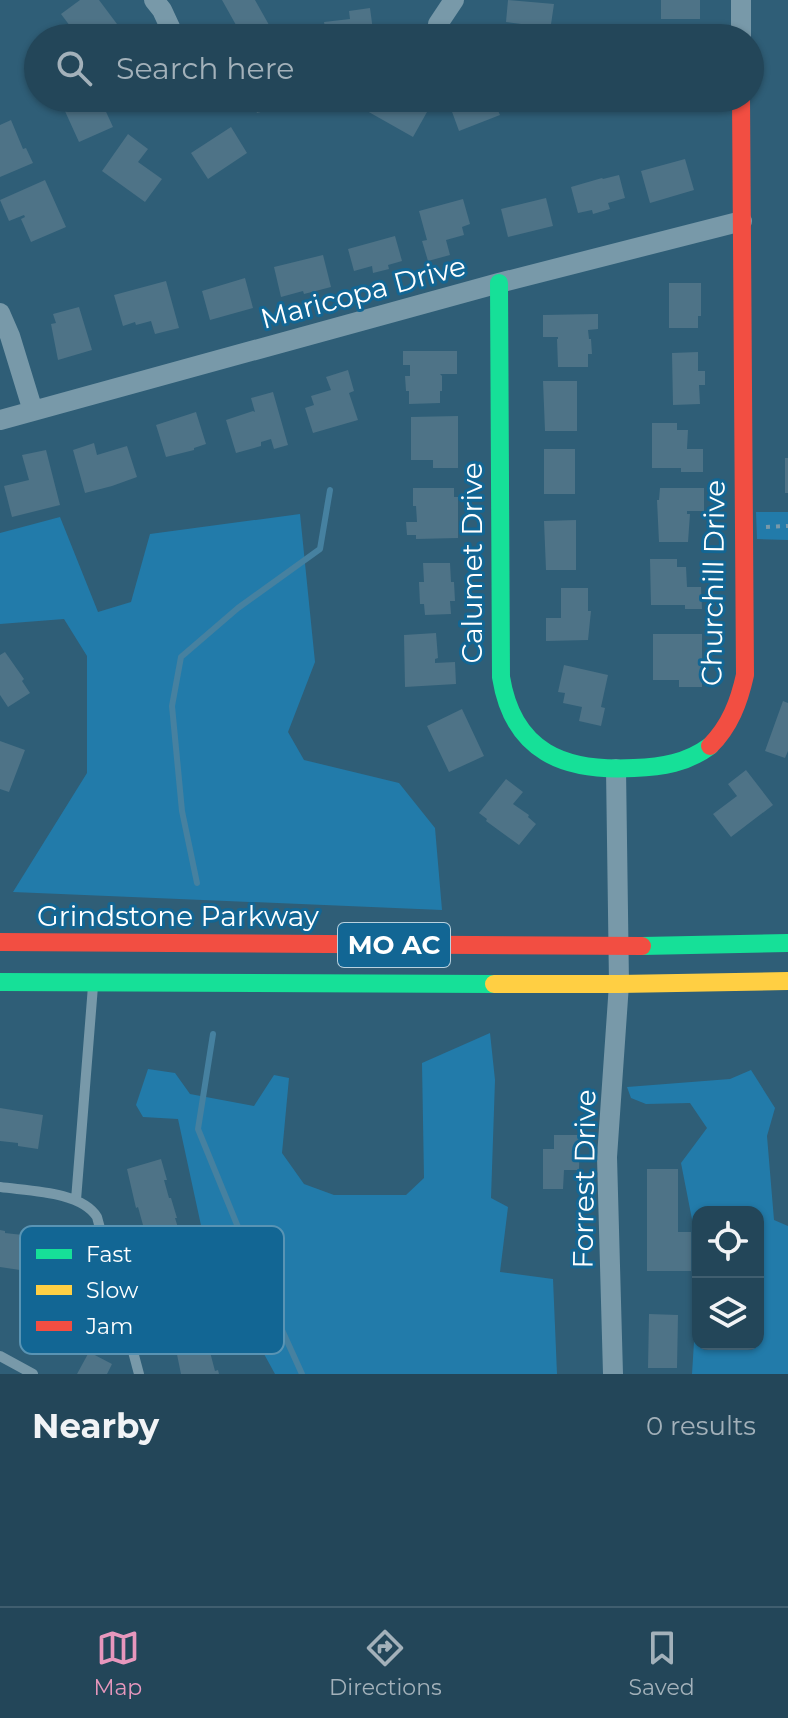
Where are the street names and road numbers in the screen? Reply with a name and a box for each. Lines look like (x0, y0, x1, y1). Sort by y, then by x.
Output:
street label: Maricopa Drive (257, 248, 469, 336)
street label: Calumet Drive (455, 462, 489, 664)
street label: Churchill Drive (694, 480, 732, 686)
street label: Grindstone Parkway (37, 899, 320, 933)
road number: MO AC (338, 923, 450, 967)
street label: Forrest Drive (565, 1089, 603, 1269)

